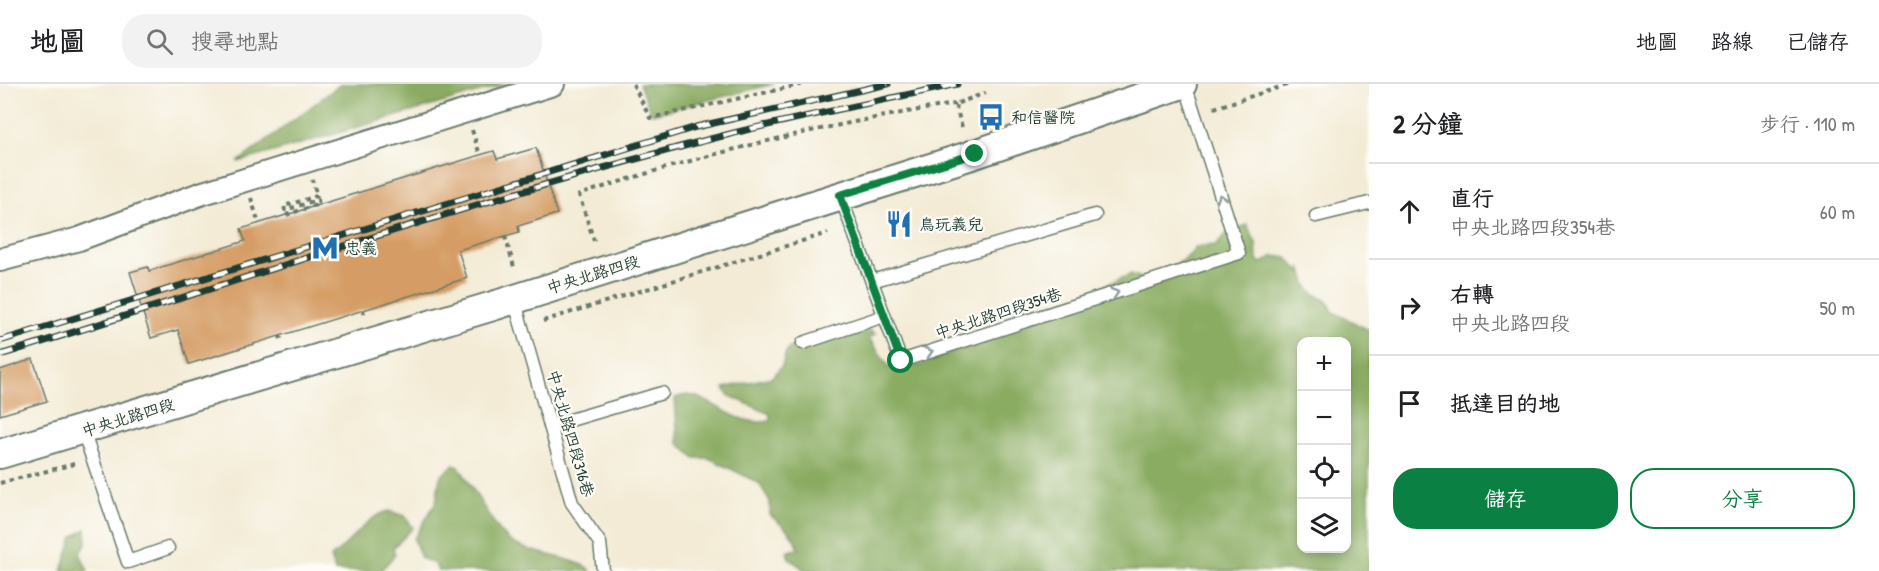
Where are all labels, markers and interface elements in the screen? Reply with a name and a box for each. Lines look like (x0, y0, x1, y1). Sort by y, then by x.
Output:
search box (122, 14, 542, 68)
text: 地圖 (30, 22, 86, 60)
icon: search (143, 25, 176, 58)
text: 搜尋地點 (191, 26, 279, 56)
text: 地圖 (1636, 27, 1678, 56)
text: 路線 (1711, 27, 1753, 56)
text: 已儲存 (1786, 27, 1849, 56)
bus stop icon: 和信醫院 (976, 102, 1006, 132)
place label: 和信醫院 (1011, 106, 1075, 128)
text: 2 分鐘 (1393, 106, 1463, 141)
text: 步行 · 110 m (1760, 110, 1855, 137)
route end (961, 140, 987, 166)
text: 直行 (1450, 183, 1494, 213)
one-way arrow (1215, 193, 1228, 204)
icon: ahead (1393, 195, 1426, 228)
text: 60 m (1820, 198, 1855, 225)
restaurant icon: 鳥玩義兒 (884, 209, 914, 239)
place label: 鳥玩義兒 (919, 213, 983, 235)
text: 中央北路四段354巷 (1450, 213, 1615, 240)
metro station icon: 忠義 (310, 233, 340, 263)
place label: 忠義 (345, 237, 377, 259)
street label: 中央北路四段 (544, 249, 642, 299)
text: 右轉 (1450, 279, 1494, 309)
street label: 中央北路四段354巷 (932, 282, 1064, 344)
one-way arrow (1109, 288, 1120, 300)
icon: right (1393, 291, 1426, 324)
text: 50 m (1819, 294, 1855, 321)
text: 中央北路四段 (1450, 309, 1570, 336)
map controls (1297, 337, 1351, 553)
button: + (1297, 337, 1351, 391)
route start (887, 347, 913, 373)
one-way arrow (923, 347, 934, 359)
street label: 中央北路四段316巷 (542, 367, 600, 499)
icon: arrive (1393, 387, 1426, 420)
text: 抵達目的地 (1450, 388, 1560, 418)
button: − (1297, 391, 1351, 445)
street label: 中央北路四段 (79, 392, 177, 442)
button: locate (1297, 445, 1351, 499)
button: 儲存 (1393, 468, 1618, 529)
button: 分享 (1630, 468, 1855, 529)
button: layers (1297, 499, 1351, 553)

